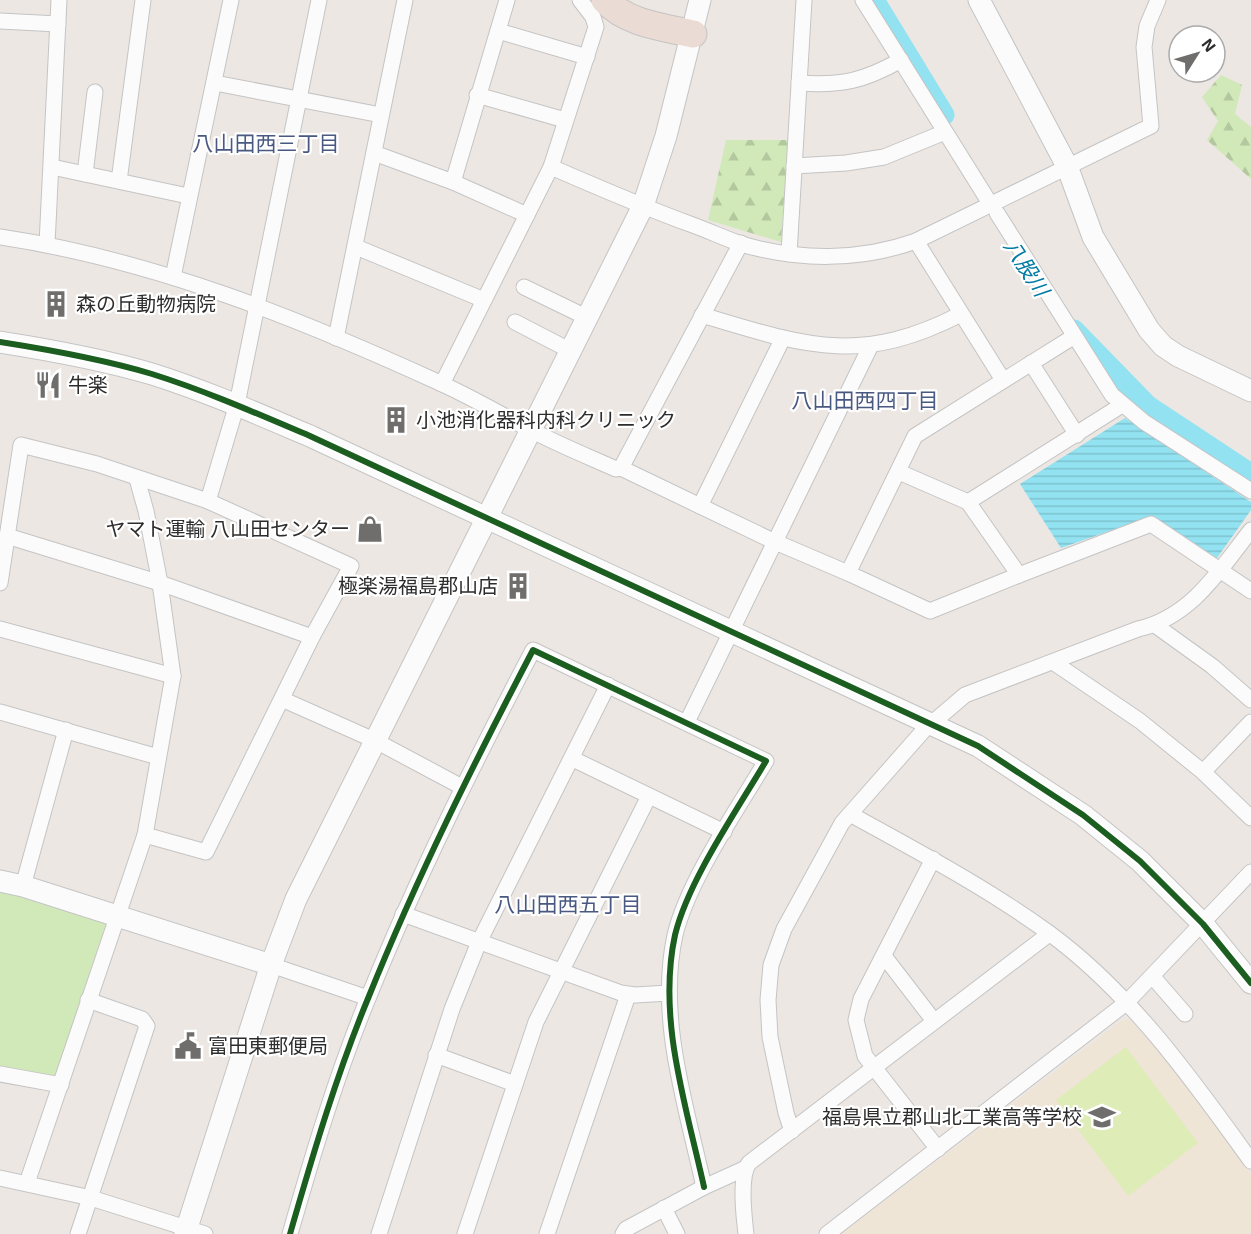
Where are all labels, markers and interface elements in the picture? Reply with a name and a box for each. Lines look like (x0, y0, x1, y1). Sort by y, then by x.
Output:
north arrow (1167, 24, 1227, 84)
text: N (1198, 34, 1220, 55)
district label: 八山田西三丁目 (193, 130, 340, 155)
water label: 八股川 (1000, 234, 1056, 302)
building icon: 森の丘動物病院 (41, 289, 71, 319)
place label: 森の丘動物病院 (76, 291, 216, 315)
restaurant icon: 牛楽 (33, 370, 63, 400)
place label: 牛楽 (68, 372, 108, 396)
district label: 八山田西四丁目 (792, 387, 939, 412)
building icon: 小池消化器科内科クリニック (381, 405, 411, 435)
place label: 小池消化器科内科クリニック (416, 407, 676, 431)
shop icon: ヤマト運輸 八山田センター (355, 514, 385, 544)
place label: ヤマト運輸 八山田センター (106, 516, 350, 540)
building icon: 極楽湯福島郡山店 (503, 571, 533, 601)
place label: 極楽湯福島郡山店 (338, 573, 498, 597)
district label: 八山田西五丁目 (495, 891, 642, 916)
public building icon: 富田東郵便局 (173, 1031, 203, 1061)
place label: 富田東郵便局 (208, 1033, 328, 1057)
school or university icon: 福島県立郡山北工業高等学校 (1087, 1102, 1117, 1132)
place label: 福島県立郡山北工業高等学校 (822, 1104, 1082, 1128)

